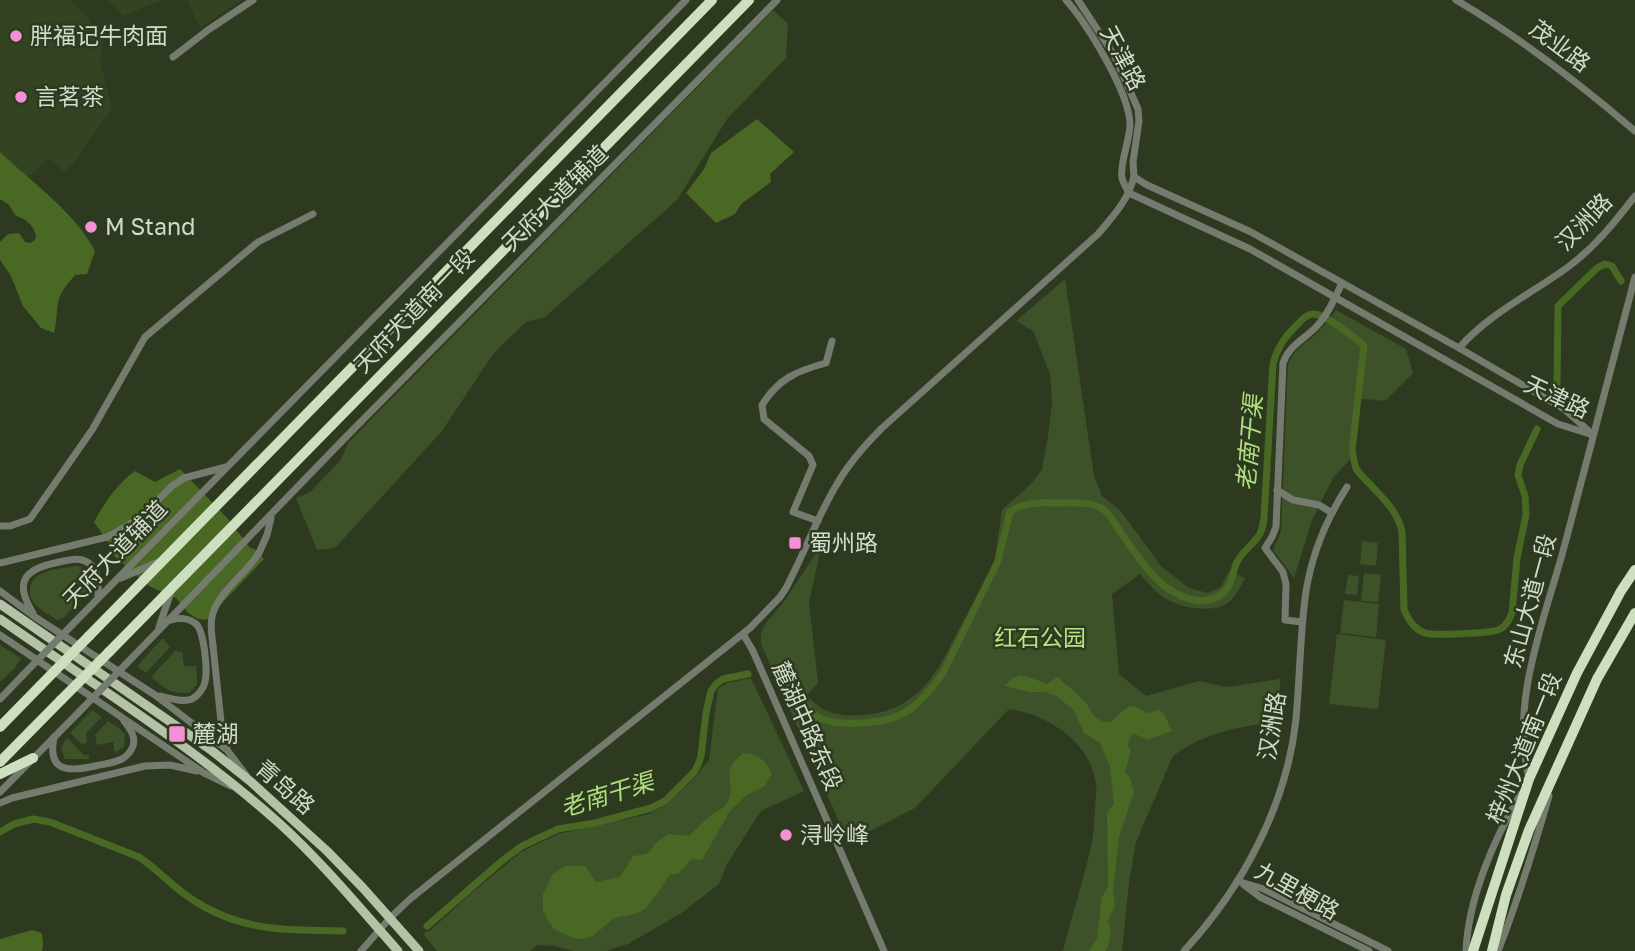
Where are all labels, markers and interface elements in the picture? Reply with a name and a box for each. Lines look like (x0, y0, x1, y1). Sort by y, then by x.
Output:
street label: 茂业路 (1525, 13, 1597, 77)
street label: 天津路 (1095, 20, 1152, 95)
place label: 胖福记牛肉面 (30, 21, 168, 49)
marker: 胖福记牛肉面 (8, 28, 24, 44)
place label: 言茗茶 (35, 82, 104, 110)
marker: 言茗茶 (13, 89, 29, 105)
street label: 天府大道辅道 (496, 139, 613, 256)
street label: 汉洲路 (1549, 187, 1617, 256)
place label: M Stand (105, 212, 195, 240)
marker: M Stand (83, 219, 99, 235)
street label: 天府大道南一段 (347, 243, 479, 378)
street label: 天津路 (1520, 369, 1595, 423)
water label: 老南干渠 (1230, 391, 1267, 492)
street label: 天府大道辅道 (56, 494, 172, 613)
place label: 蜀州路 (809, 528, 878, 556)
street label: 东山大道一段 (1498, 530, 1560, 671)
marker: 蜀州路 (787, 535, 803, 551)
park label: 红石公园 (994, 623, 1086, 651)
street label: 麓湖中路东段 (767, 657, 849, 794)
street label: 梓州大道南一段 (1480, 668, 1566, 828)
street label: 汉洲路 (1252, 690, 1290, 762)
place label: 麓湖 (193, 719, 239, 747)
marker: 麓湖 (167, 724, 187, 744)
street label: 青岛路 (250, 753, 321, 819)
water label: 老南干渠 (556, 765, 660, 821)
place label: 浔岭峰 (800, 820, 869, 848)
marker: 浔岭峰 (778, 827, 794, 843)
street label: 九里梗路 (1250, 856, 1345, 925)

